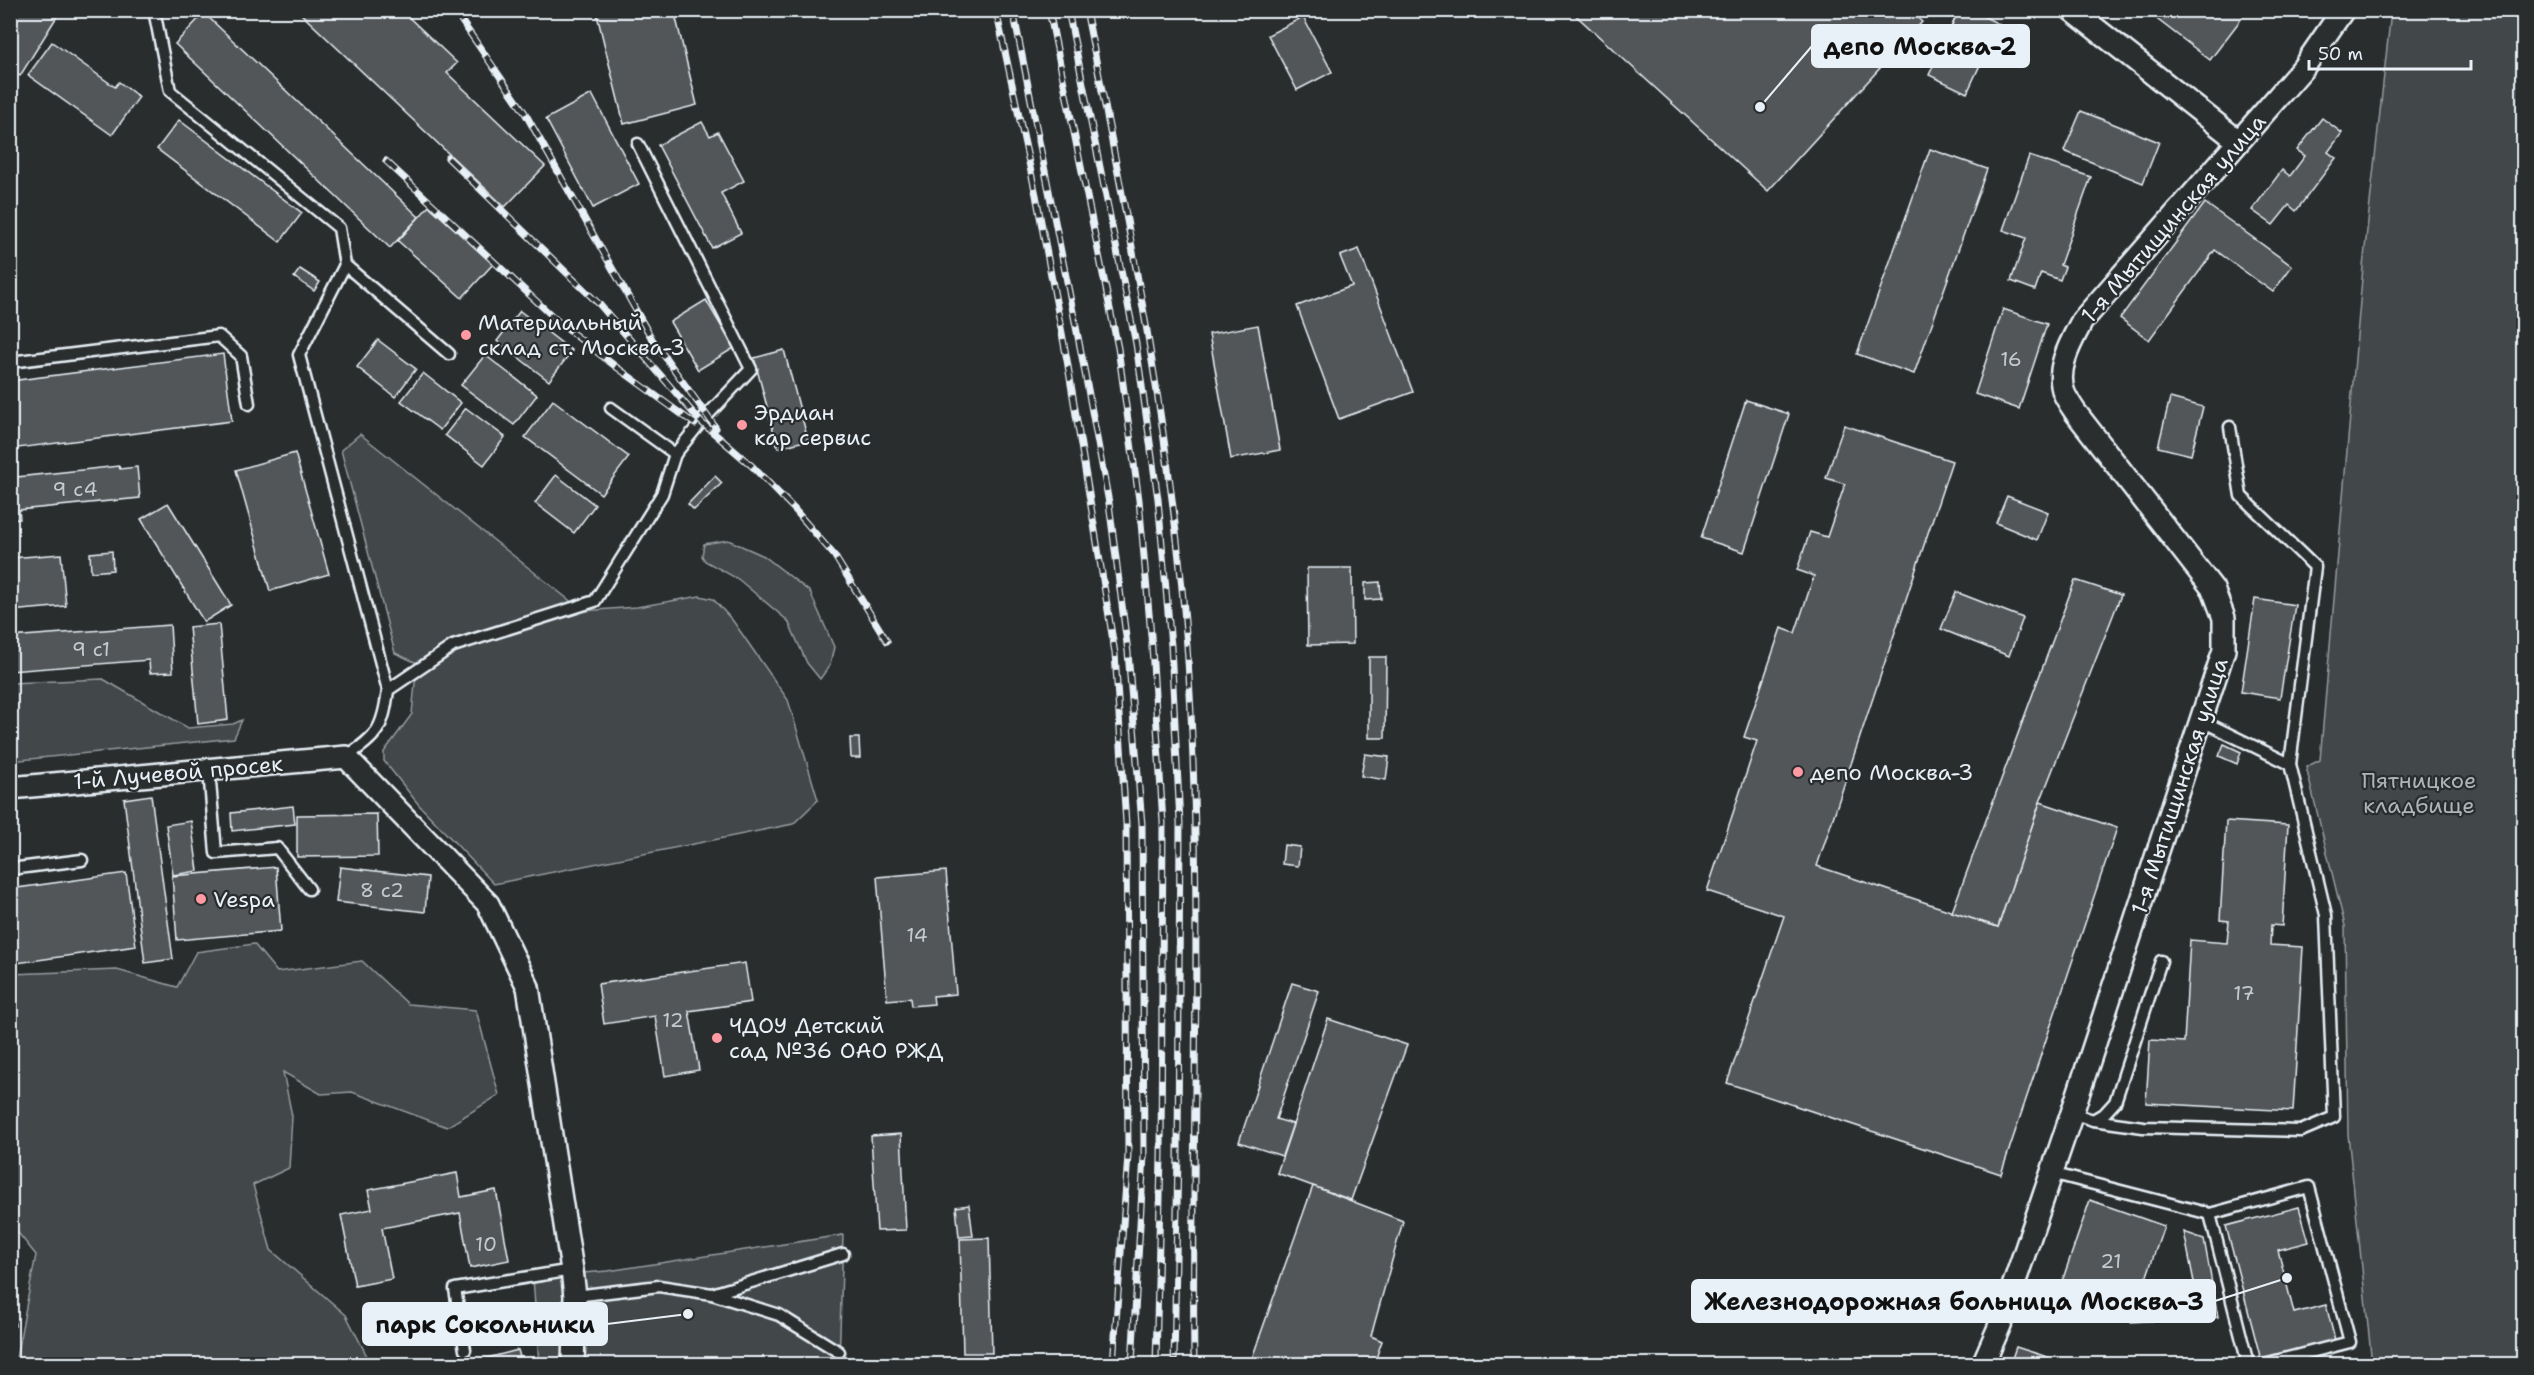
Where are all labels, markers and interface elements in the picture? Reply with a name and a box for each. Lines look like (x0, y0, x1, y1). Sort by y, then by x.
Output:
callout: депо Москва-2 (1812, 25, 2029, 67)
text: депо Москва-2 (1823, 31, 2017, 63)
scale bar (2309, 33, 2471, 71)
text: 50 m (2318, 42, 2363, 66)
street label: 1-я Мытищинская улица (2074, 107, 2272, 329)
place label: Материальный склад ст. Москва-3 (478, 308, 685, 362)
marker: Материальный склад ст. Москва-3 (459, 328, 473, 342)
house number: 16 (2000, 346, 2022, 372)
place label: Эрдиан кар сервис (754, 398, 871, 452)
marker: Эрдиан кар сервис (735, 418, 749, 432)
house number: 9 с4 (53, 476, 97, 502)
house number: 9 с1 (72, 636, 110, 662)
street label: 1-я Мытищинская улица (2124, 654, 2235, 918)
street label: 1-й Лучевой просек (72, 749, 284, 796)
place label: депо Москва-3 (1810, 758, 1973, 787)
marker: депо Москва-3 (1791, 765, 1805, 779)
park label: Пятницкое кладбище (2362, 766, 2476, 820)
house number: 8 с2 (360, 877, 404, 903)
place label: Vespa (213, 885, 275, 914)
marker: Vespa (194, 892, 208, 906)
house number: 14 (906, 922, 928, 948)
house number: 17 (2233, 980, 2255, 1006)
house number: 12 (662, 1007, 684, 1033)
place label: ЧДОУ Детский сад №36 ОАО РЖД (729, 1011, 944, 1065)
marker: ЧДОУ Детский сад №36 ОАО РЖД (710, 1031, 724, 1045)
house number: 10 (475, 1231, 497, 1257)
house number: 21 (2100, 1248, 2122, 1274)
callout: Железнодорожная больница Москва-3 (1692, 1280, 2215, 1322)
text: Железнодорожная больница Москва-3 (1704, 1286, 2204, 1318)
callout: парк Сокольники (363, 1303, 607, 1345)
text: парк Сокольники (375, 1309, 595, 1341)

